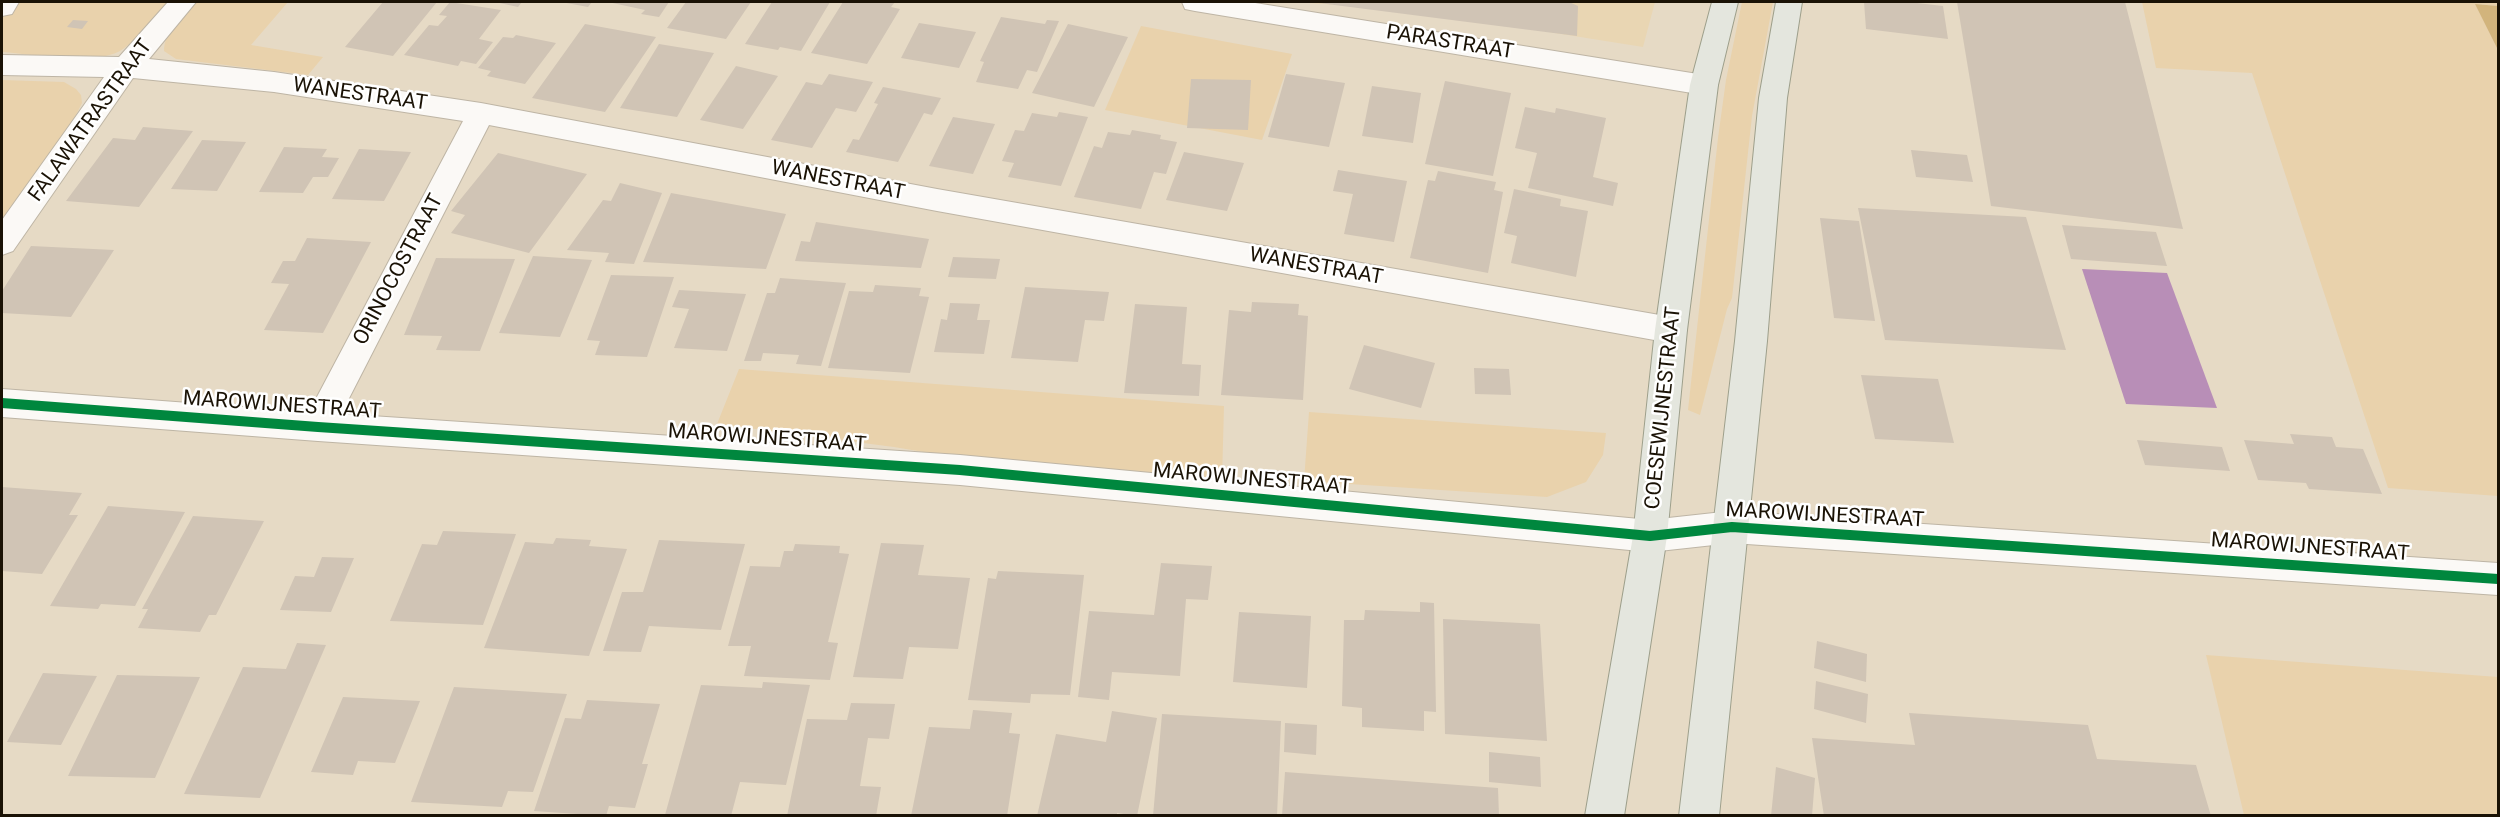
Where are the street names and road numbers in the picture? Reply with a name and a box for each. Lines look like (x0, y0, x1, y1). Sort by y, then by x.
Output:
street label: PARASTRAAT (1384, 20, 1516, 66)
street label: FALAWATRASTRAAT (24, 35, 158, 207)
street label: WANESTRAAT (291, 73, 429, 117)
street label: WANESTRAAT (769, 156, 907, 206)
street label: ORINOCOSTRAAT (349, 190, 449, 350)
street label: WANESTRAAT (1247, 243, 1385, 291)
street label: COESEWIJNESTRAAT (1641, 305, 1687, 511)
street label: MAROWIJNESTRAAT (182, 386, 382, 426)
street label: MAROWIJNESTRAAT (667, 419, 867, 459)
street label: MAROWIJNESTRAAT (1152, 459, 1352, 501)
street label: MAROWIJNESTRAAT (1725, 498, 1925, 534)
street label: MAROWIJNESTRAAT (2210, 528, 2410, 568)

